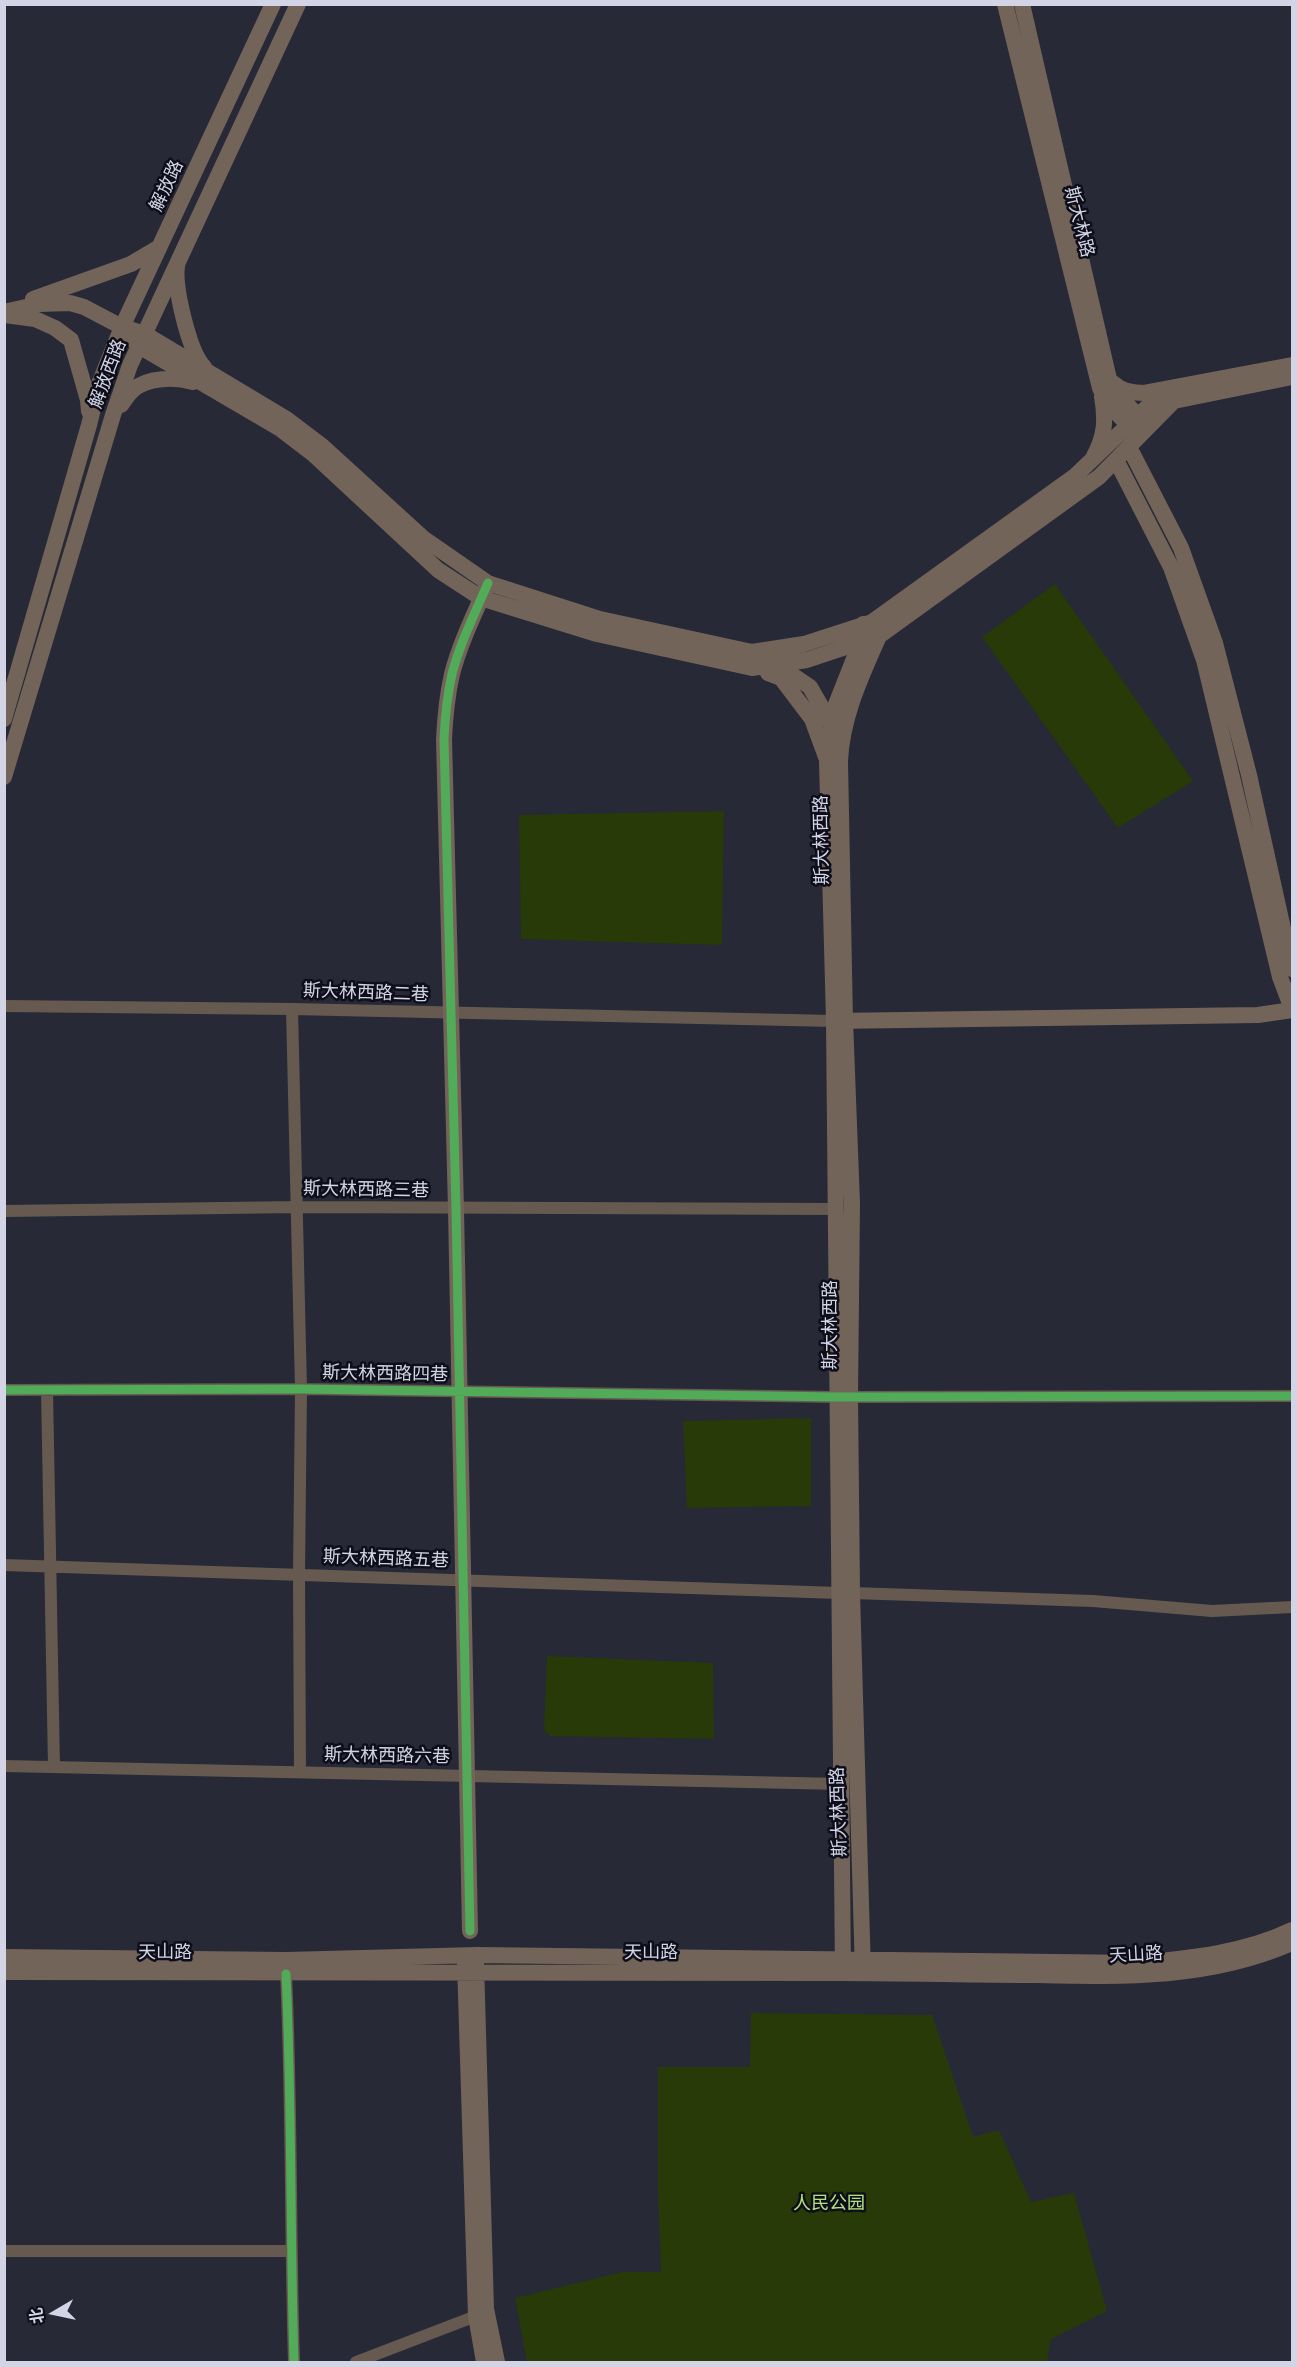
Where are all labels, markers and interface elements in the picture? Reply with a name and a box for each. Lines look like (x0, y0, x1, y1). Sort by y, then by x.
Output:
street label: 解放路 (146, 157, 188, 215)
street label: 斯大林路 (1060, 184, 1098, 260)
street label: 解放西路 (85, 337, 131, 411)
street label: 斯大林西路 (810, 795, 834, 885)
street label: 斯大林西路二巷 (303, 980, 429, 1006)
street label: 斯大林西路三巷 (303, 1178, 429, 1202)
street label: 斯大林西路 (820, 1280, 842, 1370)
street label: 斯大林西路四巷 (322, 1362, 448, 1386)
street label: 斯大林西路五巷 (323, 1546, 449, 1572)
street label: 斯大林西路六巷 (324, 1744, 450, 1768)
street label: 斯大林西路 (827, 1767, 851, 1857)
street label: 天山路 (138, 1942, 192, 1964)
street label: 天山路 (624, 1942, 678, 1964)
street label: 天山路 (1108, 1943, 1164, 1967)
park label: 人民公园 (793, 2193, 865, 2215)
north arrow (24, 2283, 84, 2343)
text: 北 (25, 2306, 47, 2325)

